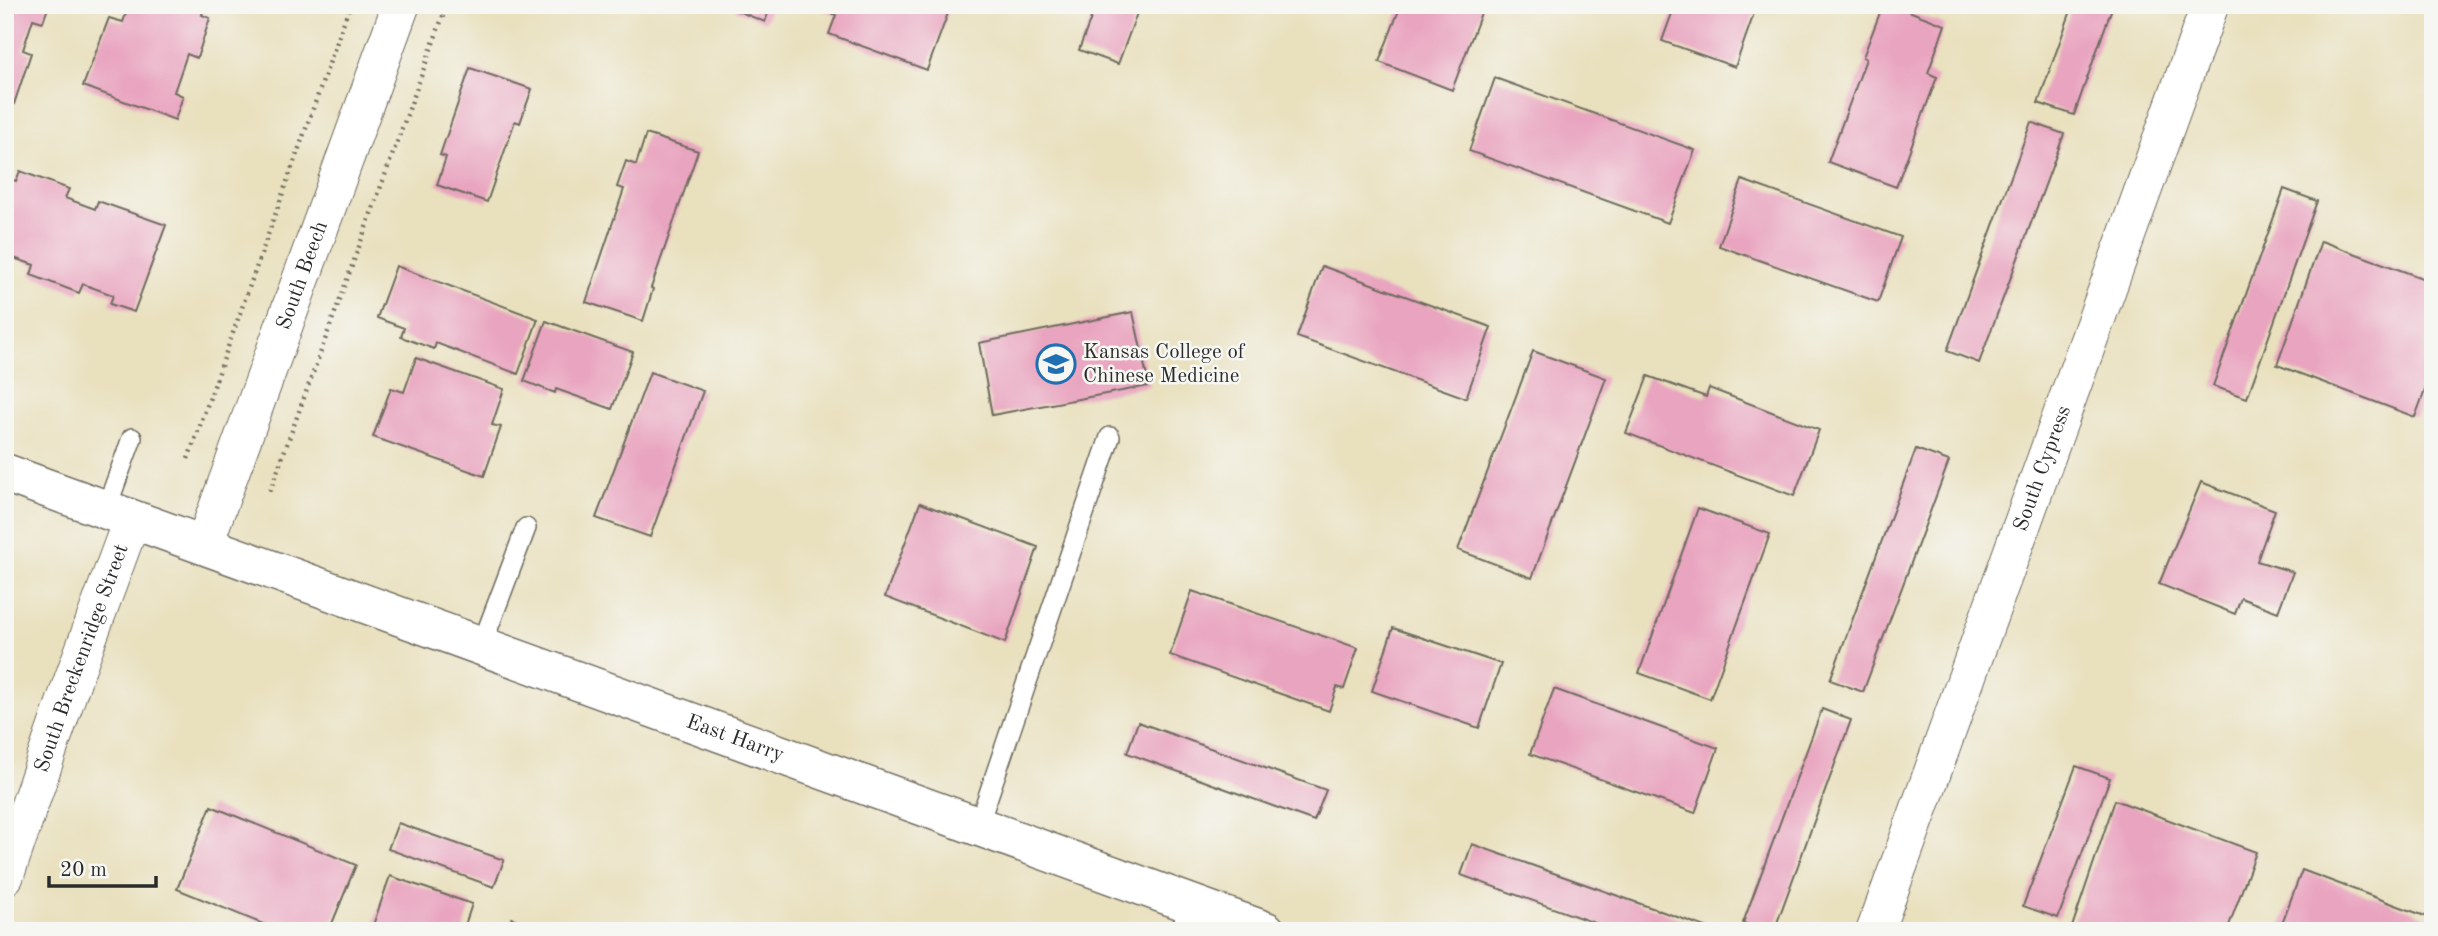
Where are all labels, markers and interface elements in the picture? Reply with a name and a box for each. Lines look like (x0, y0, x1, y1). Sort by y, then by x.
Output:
street label: South Beech (273, 218, 332, 332)
place label: Kansas College of Chinese Medicine (1083, 342, 1246, 387)
school or university icon: Kansas College of Chinese Medicine (1035, 343, 1077, 385)
street label: South Cypress (2010, 403, 2075, 534)
street label: South Breckenridge Street (31, 541, 132, 775)
street label: East Harry (684, 711, 787, 766)
scale bar (49, 845, 156, 889)
text: 20 m (60, 860, 107, 881)

